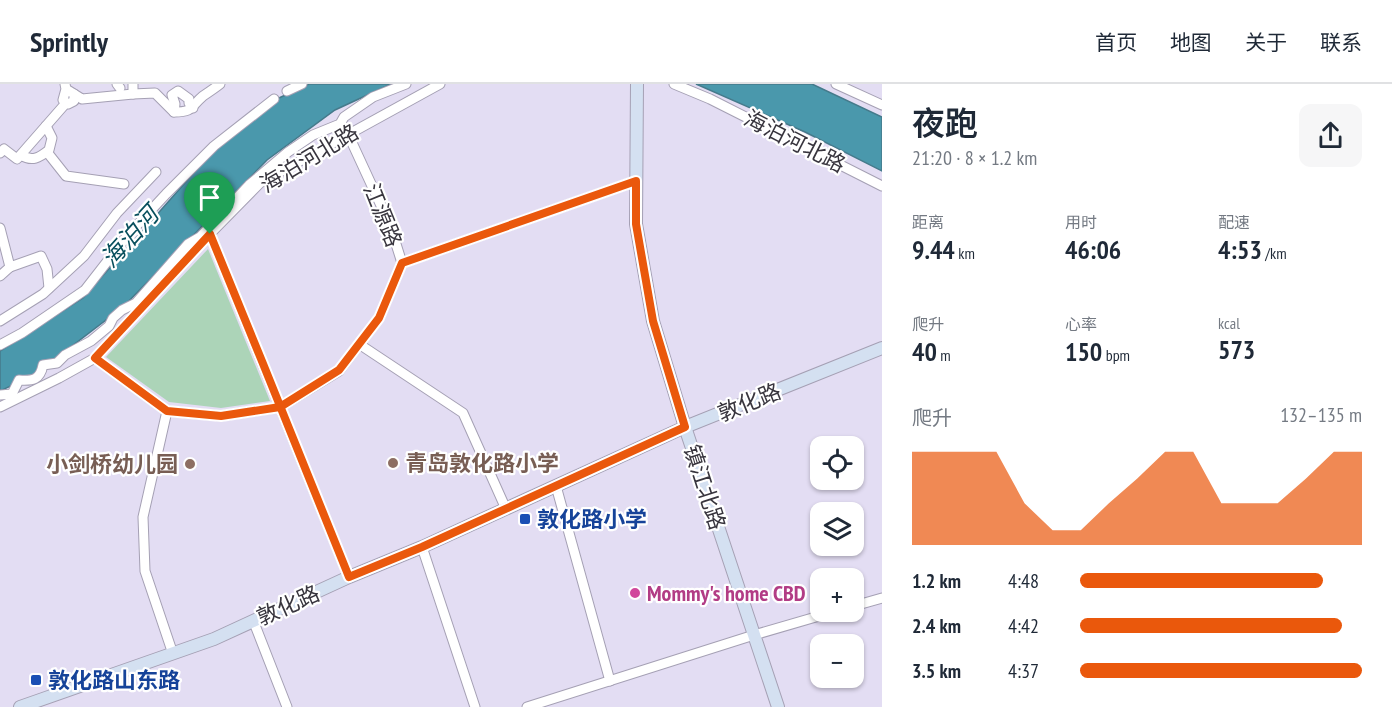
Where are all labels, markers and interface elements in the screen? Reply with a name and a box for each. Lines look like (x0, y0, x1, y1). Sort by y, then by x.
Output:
text: Sprintly (30, 23, 108, 60)
text: 首页 (1095, 29, 1137, 56)
text: 地图 (1170, 29, 1212, 56)
text: 关于 (1245, 29, 1287, 56)
text: 联系 (1320, 29, 1362, 56)
text: 夜跑 (912, 101, 978, 144)
street label: 海泊河北路 (740, 104, 850, 178)
button: share (1299, 104, 1362, 167)
street label: 海泊河北路 (255, 118, 363, 198)
text: 21:20 · 8 × 1.2 km (912, 145, 1037, 171)
pin (184, 172, 235, 234)
street label: 江源路 (358, 179, 408, 251)
icon: arrive (193, 181, 226, 214)
water label: 海泊河 (94, 197, 168, 274)
text: 距离 (912, 212, 944, 232)
text: 用时 (1065, 212, 1097, 232)
text: 配速 (1218, 212, 1250, 232)
text: 9.44 (912, 233, 955, 266)
text: 46:06 (1065, 233, 1121, 266)
text: 4:53 (1218, 233, 1262, 266)
text: km (955, 243, 975, 263)
text: /km (1262, 243, 1287, 263)
text: kcal (1218, 313, 1240, 333)
text: 爬升 (912, 314, 944, 334)
text: 心率 (1065, 314, 1097, 334)
text: 573 (1218, 333, 1255, 366)
text: 40 (912, 335, 937, 368)
text: 150 (1065, 335, 1102, 368)
text: m (937, 345, 951, 365)
text: bpm (1102, 345, 1130, 365)
street label: 敦化路 (713, 377, 785, 427)
text: 132–135 m (1280, 402, 1362, 428)
text: 爬升 (912, 405, 952, 431)
map controls (810, 436, 864, 688)
button: locate (810, 436, 864, 490)
street label: 镇江北路 (678, 441, 732, 533)
place label: 青岛敦化路小学 (405, 449, 559, 477)
place label: 小剑桥幼儿园 (46, 450, 178, 478)
marker: 青岛敦化路小学 (386, 456, 400, 470)
marker: 小剑桥幼儿园 (183, 457, 197, 471)
button: layers (810, 502, 864, 556)
place label: 敦化路小学 (537, 505, 647, 533)
marker: 敦化路小学 (518, 512, 532, 526)
button: + (810, 568, 864, 622)
text: 1.2 km (912, 568, 961, 594)
text: 4:48 (1008, 568, 1039, 594)
street label: 敦化路 (252, 579, 324, 631)
place label: Mommy's home CBD (647, 579, 806, 607)
marker: Mommy's home CBD (628, 586, 642, 600)
text: 2.4 km (912, 613, 961, 639)
text: 4:42 (1008, 613, 1039, 639)
button: − (810, 634, 864, 688)
text: 3.5 km (912, 658, 961, 684)
text: 4:37 (1008, 658, 1039, 684)
place label: 敦化路山东路 (48, 666, 180, 694)
marker: 敦化路山东路 (29, 673, 43, 687)

